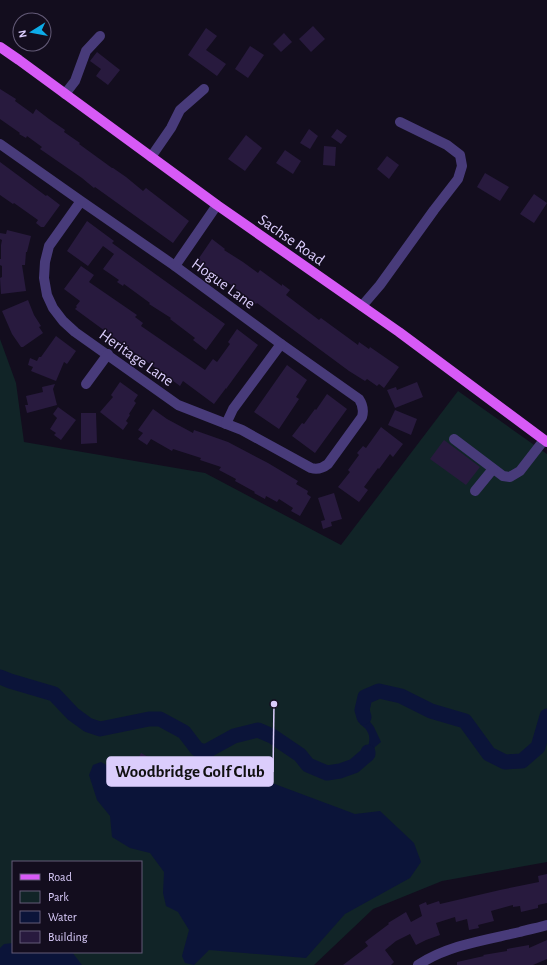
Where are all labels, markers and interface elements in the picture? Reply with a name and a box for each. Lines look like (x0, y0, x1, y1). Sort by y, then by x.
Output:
north arrow (12, 12, 52, 52)
text: N (17, 29, 29, 39)
street label: Sachse Road (255, 211, 327, 268)
street label: Hogue Lane (189, 256, 258, 312)
street label: Heritage Lane (96, 326, 177, 389)
callout: Woodbridge Golf Club (107, 757, 273, 786)
text: Woodbridge Golf Club (115, 763, 265, 780)
legend (12, 861, 142, 953)
text: Road (48, 871, 72, 883)
text: Park (48, 891, 69, 903)
text: Water (48, 911, 77, 923)
text: Building (48, 931, 88, 943)

